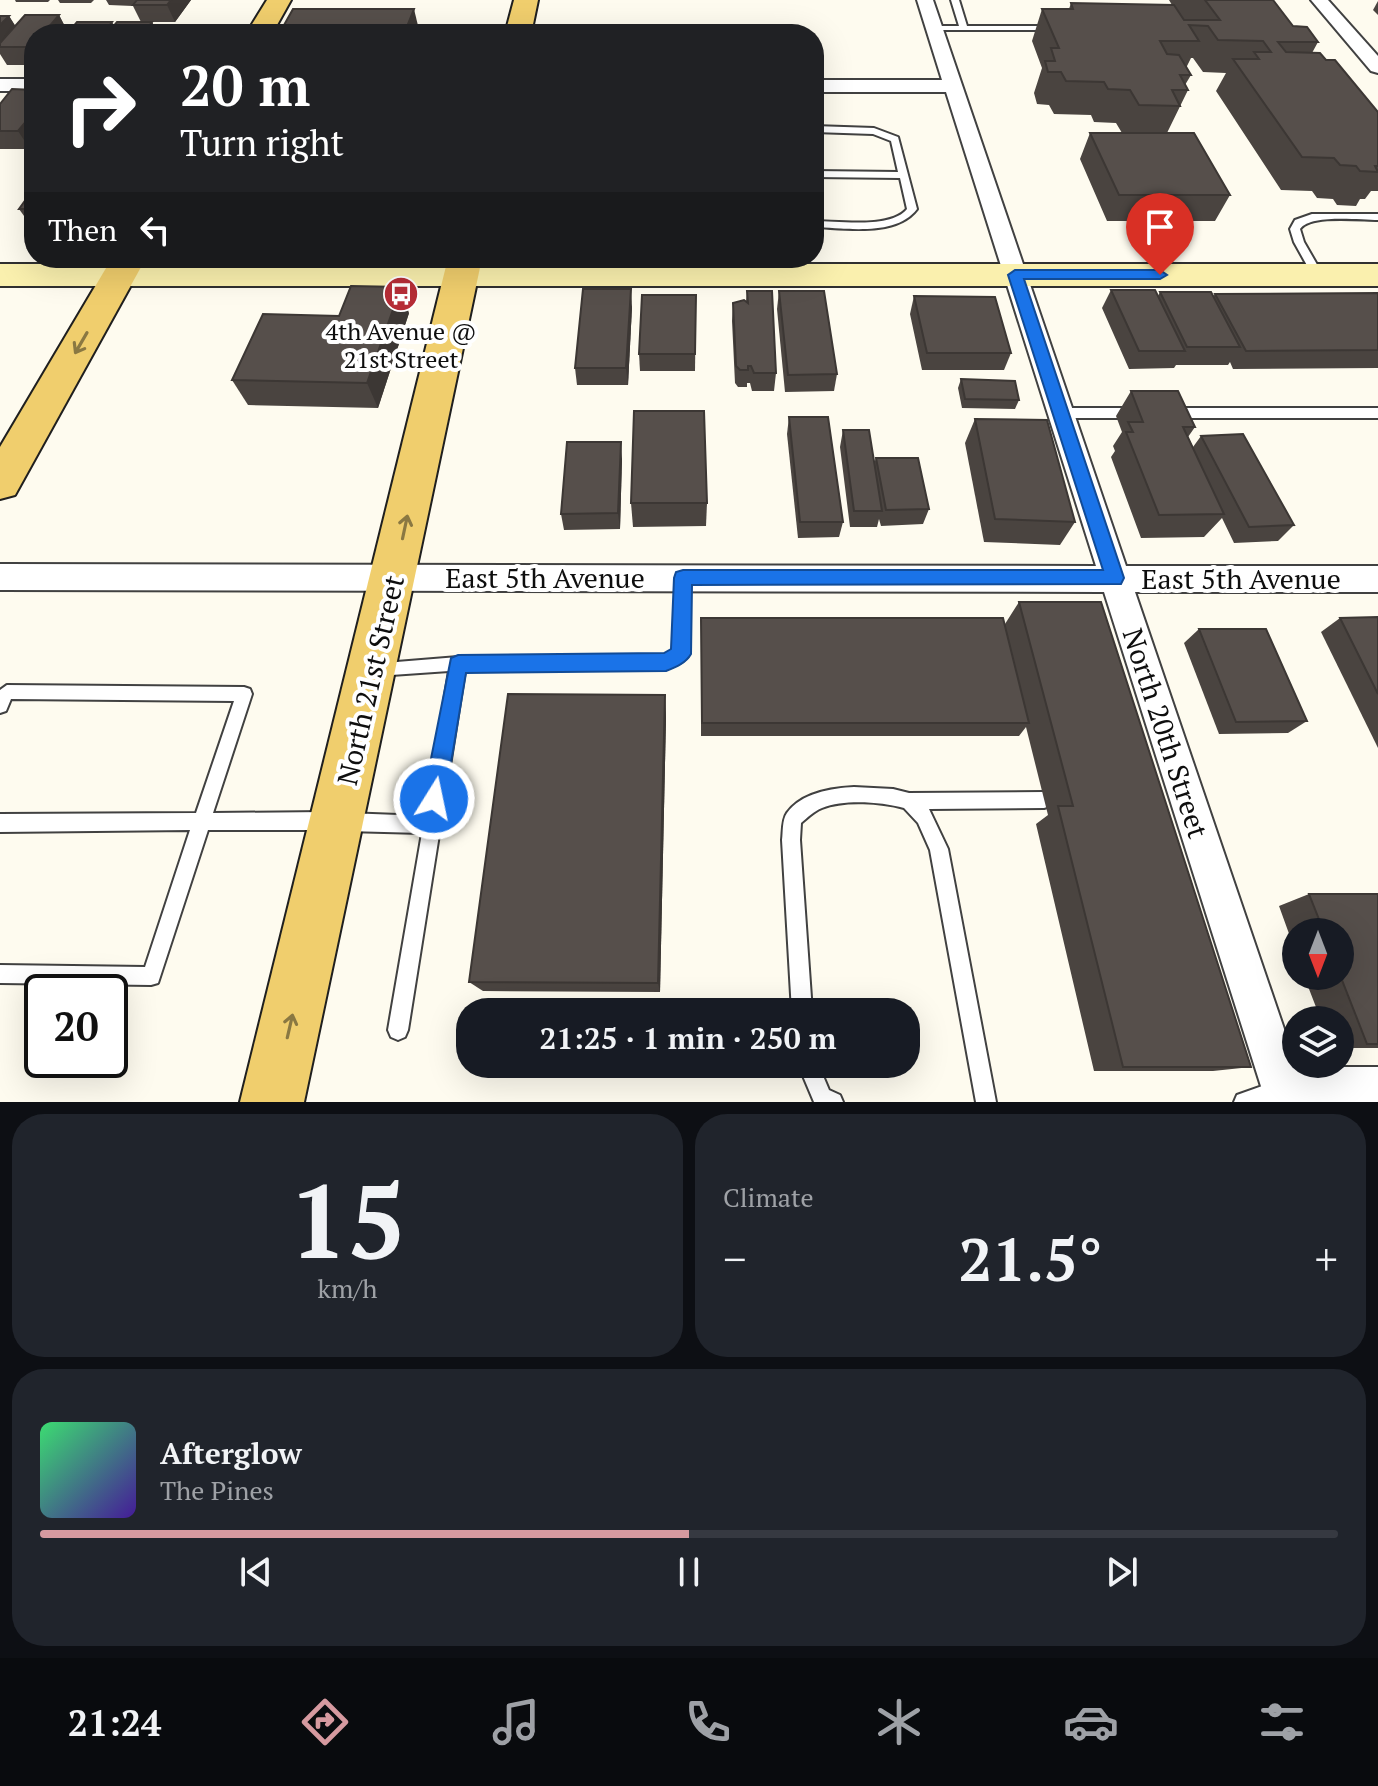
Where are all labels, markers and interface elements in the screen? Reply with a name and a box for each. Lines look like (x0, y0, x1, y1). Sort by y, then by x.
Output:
text: 20 m (180, 48, 310, 122)
icon: right (48, 56, 152, 160)
text: Turn right (180, 119, 344, 166)
pin (1126, 193, 1194, 275)
icon: arrive (1138, 205, 1182, 249)
icon: left (133, 208, 177, 252)
text: Then (48, 210, 117, 250)
bus stop icon: 4th Avenue @ 21st Street (382, 275, 420, 313)
place label: 4th Avenue @ 21st Street (325, 315, 477, 375)
one-way arrow (73, 331, 89, 354)
one-way arrow (398, 515, 413, 541)
street label: East 5th Avenue (445, 559, 645, 596)
street label: East 5th Avenue (1141, 560, 1341, 597)
street label: North 21st Street (328, 571, 412, 789)
street label: North 20th Street (1115, 623, 1218, 843)
position arrow (392, 757, 476, 841)
north arrow (1282, 918, 1354, 990)
map controls (1282, 918, 1354, 1078)
speed limit sign: 20 (24, 974, 128, 1078)
button: layers (1282, 1006, 1354, 1078)
one-way arrow (283, 1014, 298, 1039)
text: 21:25 · 1 min · 250 m (540, 1018, 836, 1058)
text: 15 (289, 1150, 406, 1288)
text: Climate (723, 1180, 814, 1214)
text: 21.5° (958, 1219, 1103, 1298)
text: − (723, 1229, 746, 1288)
text: + (1315, 1229, 1338, 1288)
text: km/h (317, 1271, 378, 1305)
text: Afterglow (160, 1433, 302, 1473)
text: The Pines (160, 1473, 274, 1507)
icon: previous (234, 1550, 278, 1594)
icon: pause (667, 1550, 711, 1594)
icon: next (1100, 1550, 1144, 1594)
icon: directions (297, 1694, 353, 1750)
icon: music (488, 1694, 544, 1750)
icon: phone (680, 1694, 736, 1750)
icon: climate (871, 1694, 927, 1750)
icon: car (1063, 1694, 1119, 1750)
icon: filters (1254, 1694, 1310, 1750)
text: 21:24 (68, 1699, 161, 1746)

